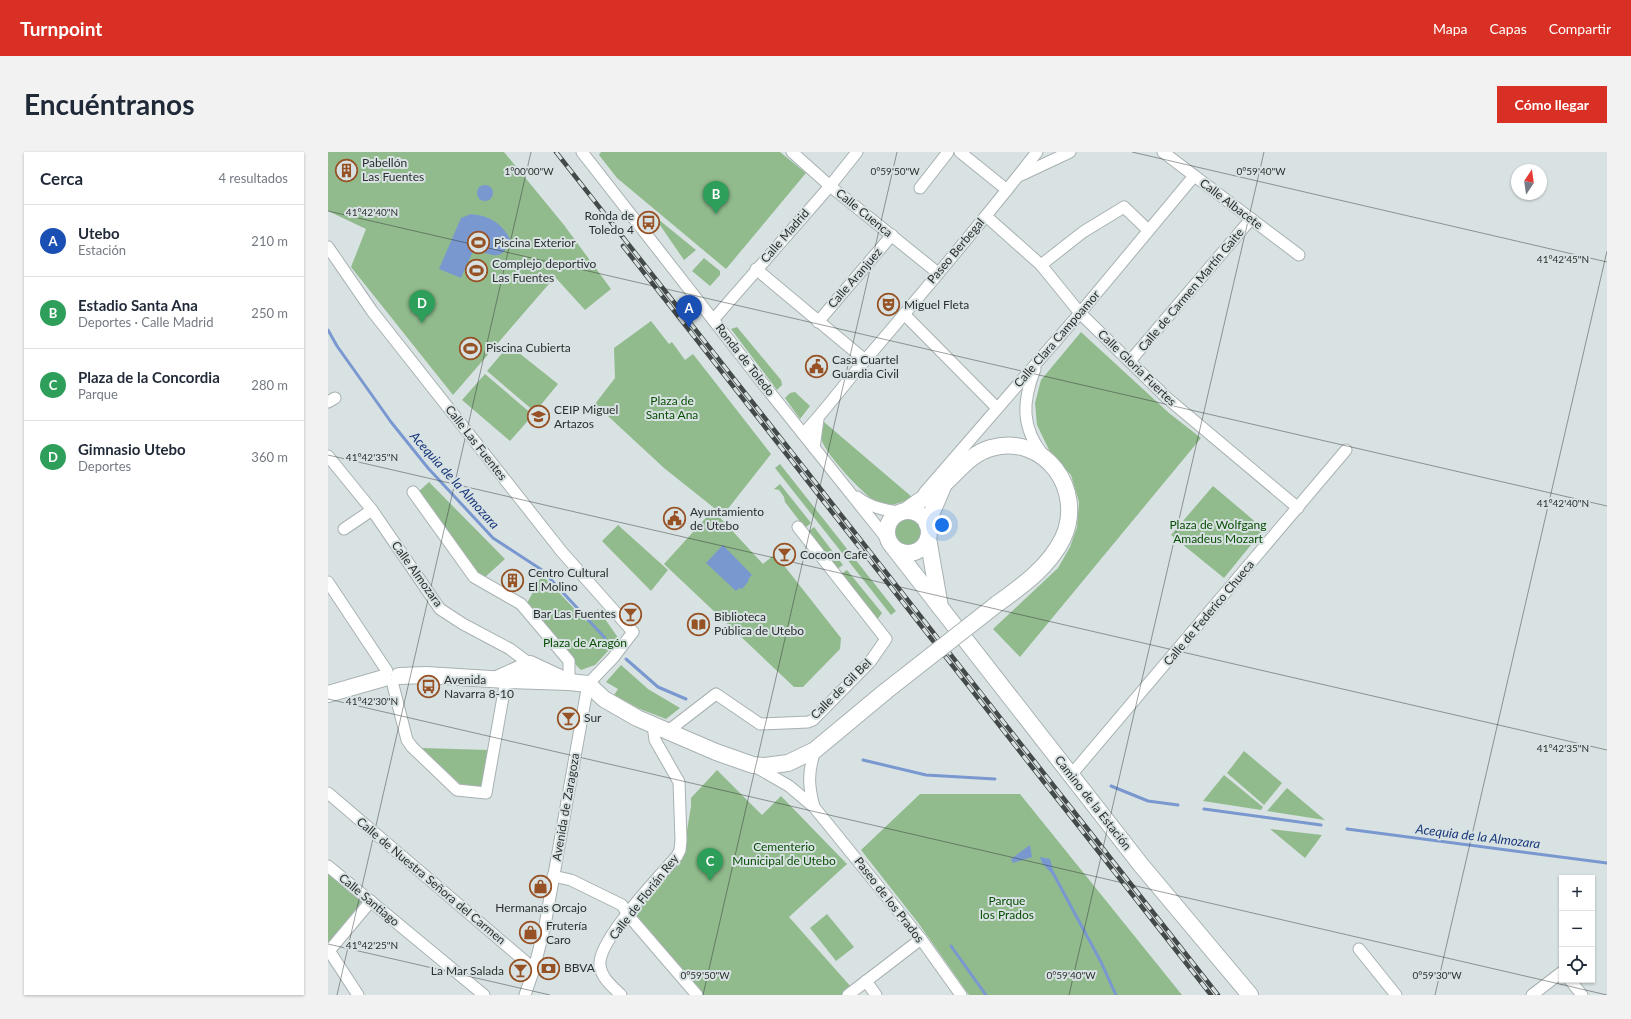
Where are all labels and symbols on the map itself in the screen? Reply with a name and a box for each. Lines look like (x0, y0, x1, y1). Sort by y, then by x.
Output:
place label: Pabellón Las Fuentes (362, 155, 424, 184)
building icon: Pabellón Las Fuentes (333, 157, 359, 183)
north arrow (1511, 164, 1547, 200)
text: 1°00'00"W (504, 165, 554, 177)
text: 0°59'50"W (870, 165, 920, 177)
text: 0°59'40"W (1236, 165, 1286, 177)
street label: Calle Albacete (1197, 175, 1266, 232)
pin: B (703, 181, 729, 214)
street label: Calle Cuenca (833, 185, 896, 240)
text: 41°42'40"N (346, 206, 398, 218)
street label: Calle Madrid (757, 206, 812, 266)
place label: Ronda de Toledo 4 (585, 208, 634, 237)
bus stop icon: Ronda de Toledo 4 (636, 210, 662, 236)
street label: Paseo Berbegal (924, 215, 987, 286)
street label: Calle de Carmen Martín Gaite (1135, 225, 1247, 354)
sports icon: Piscina Exterior (466, 230, 492, 256)
place label: Piscina Exterior (494, 235, 576, 250)
street label: Calle Aranjuez (824, 244, 885, 311)
text: 41°42'45"N (1537, 253, 1589, 265)
place label: Complejo deportivo Las Fuentes (492, 256, 597, 285)
sports icon: Complejo deportivo Las Fuentes (463, 258, 489, 284)
street label: Calle Clara Campoamor (1010, 287, 1103, 390)
pin: D (409, 290, 435, 323)
theatre icon: Miguel Fleta (876, 292, 902, 318)
pin: A (676, 295, 702, 328)
place label: Miguel Fleta (904, 297, 969, 312)
street label: Ronda de Toledo (713, 321, 778, 399)
street label: Calle Gloria Fuertes (1095, 326, 1180, 409)
sports icon: Piscina Cubierta (458, 335, 484, 361)
place label: Piscina Cubierta (486, 340, 571, 355)
place label: Casa Cuartel Guardia Civil (832, 352, 899, 381)
public building icon: Casa Cuartel Guardia Civil (804, 354, 830, 380)
park label: Plaza de Santa Ana (646, 393, 698, 422)
street label: Calle Las Fuentes (442, 402, 510, 483)
place label: CEIP Miguel Artazos (554, 402, 618, 431)
school or university icon: CEIP Miguel Artazos (526, 404, 552, 430)
water label: Acequia de la Almozara (406, 427, 503, 532)
text: 41°42'35"N (346, 451, 398, 463)
text: 41°42'40"N (1537, 497, 1589, 509)
place label: Ayuntamiento de Utebo (690, 504, 764, 533)
public building icon: Ayuntamiento de Utebo (662, 506, 688, 532)
your location (932, 515, 952, 535)
park label: Plaza de Wolfgang Amadeus Mozart (1169, 517, 1267, 546)
street label: Calle Almozara (388, 538, 446, 610)
bar icon: Cocoon Cafe (771, 542, 797, 568)
place label: Cocoon Cafe (800, 547, 868, 562)
street label: Calle de Federico Chueca (1160, 557, 1257, 668)
place label: Centro Cultural El Molino (528, 565, 609, 594)
building icon: Centro Cultural El Molino (499, 567, 525, 593)
bar icon: Bar Las Fuentes (618, 601, 644, 627)
place label: Bar Las Fuentes (533, 606, 616, 621)
place label: Biblioteca Pública de Utebo (714, 609, 804, 638)
library icon: Biblioteca Pública de Utebo (686, 611, 712, 637)
park label: Plaza de Aragón (543, 635, 627, 650)
street label: Calle de Gil Bel (807, 655, 874, 722)
place label: Avenida Navarra 8-10 (444, 672, 514, 701)
bus stop icon: Avenida Navarra 8-10 (416, 674, 442, 700)
text: 41°42'30"N (346, 695, 398, 707)
bar icon: Sur (556, 705, 582, 731)
place label: Sur (584, 710, 602, 725)
text: 41°42'35"N (1537, 742, 1589, 754)
street label: Avenida de Zaragoza (549, 752, 582, 862)
street label: Camino de la Estación (1052, 752, 1135, 853)
street label: Calle de Nuestra Señora del Carmen (354, 814, 509, 947)
water label: Acequia de la Almozara (1414, 820, 1542, 852)
park label: Cementerio Municipal de Utebo (732, 839, 836, 868)
pin: C (697, 848, 723, 881)
street label: Calle de Florián Rey (606, 850, 682, 942)
street label: Paseo de los Prados (851, 854, 927, 945)
street label: Calle Santiago (336, 870, 403, 929)
shop icon: Hermanas Orcajo (528, 874, 554, 900)
park label: Parque los Prados (980, 893, 1034, 922)
place label: Hermanas Orcajo (495, 900, 587, 915)
place label: Frutería Caro (546, 918, 587, 947)
shop icon: Frutería Caro (517, 920, 543, 946)
text: 41°42'25"N (346, 939, 398, 951)
bank icon: BBVA (535, 955, 561, 981)
bar icon: La Mar Salada (507, 958, 533, 984)
place label: BBVA (564, 960, 596, 975)
place label: La Mar Salada (431, 963, 504, 978)
text: 0°59'50"W (680, 969, 730, 981)
text: 0°59'40"W (1046, 969, 1096, 981)
text: 0°59'30"W (1412, 969, 1462, 981)

